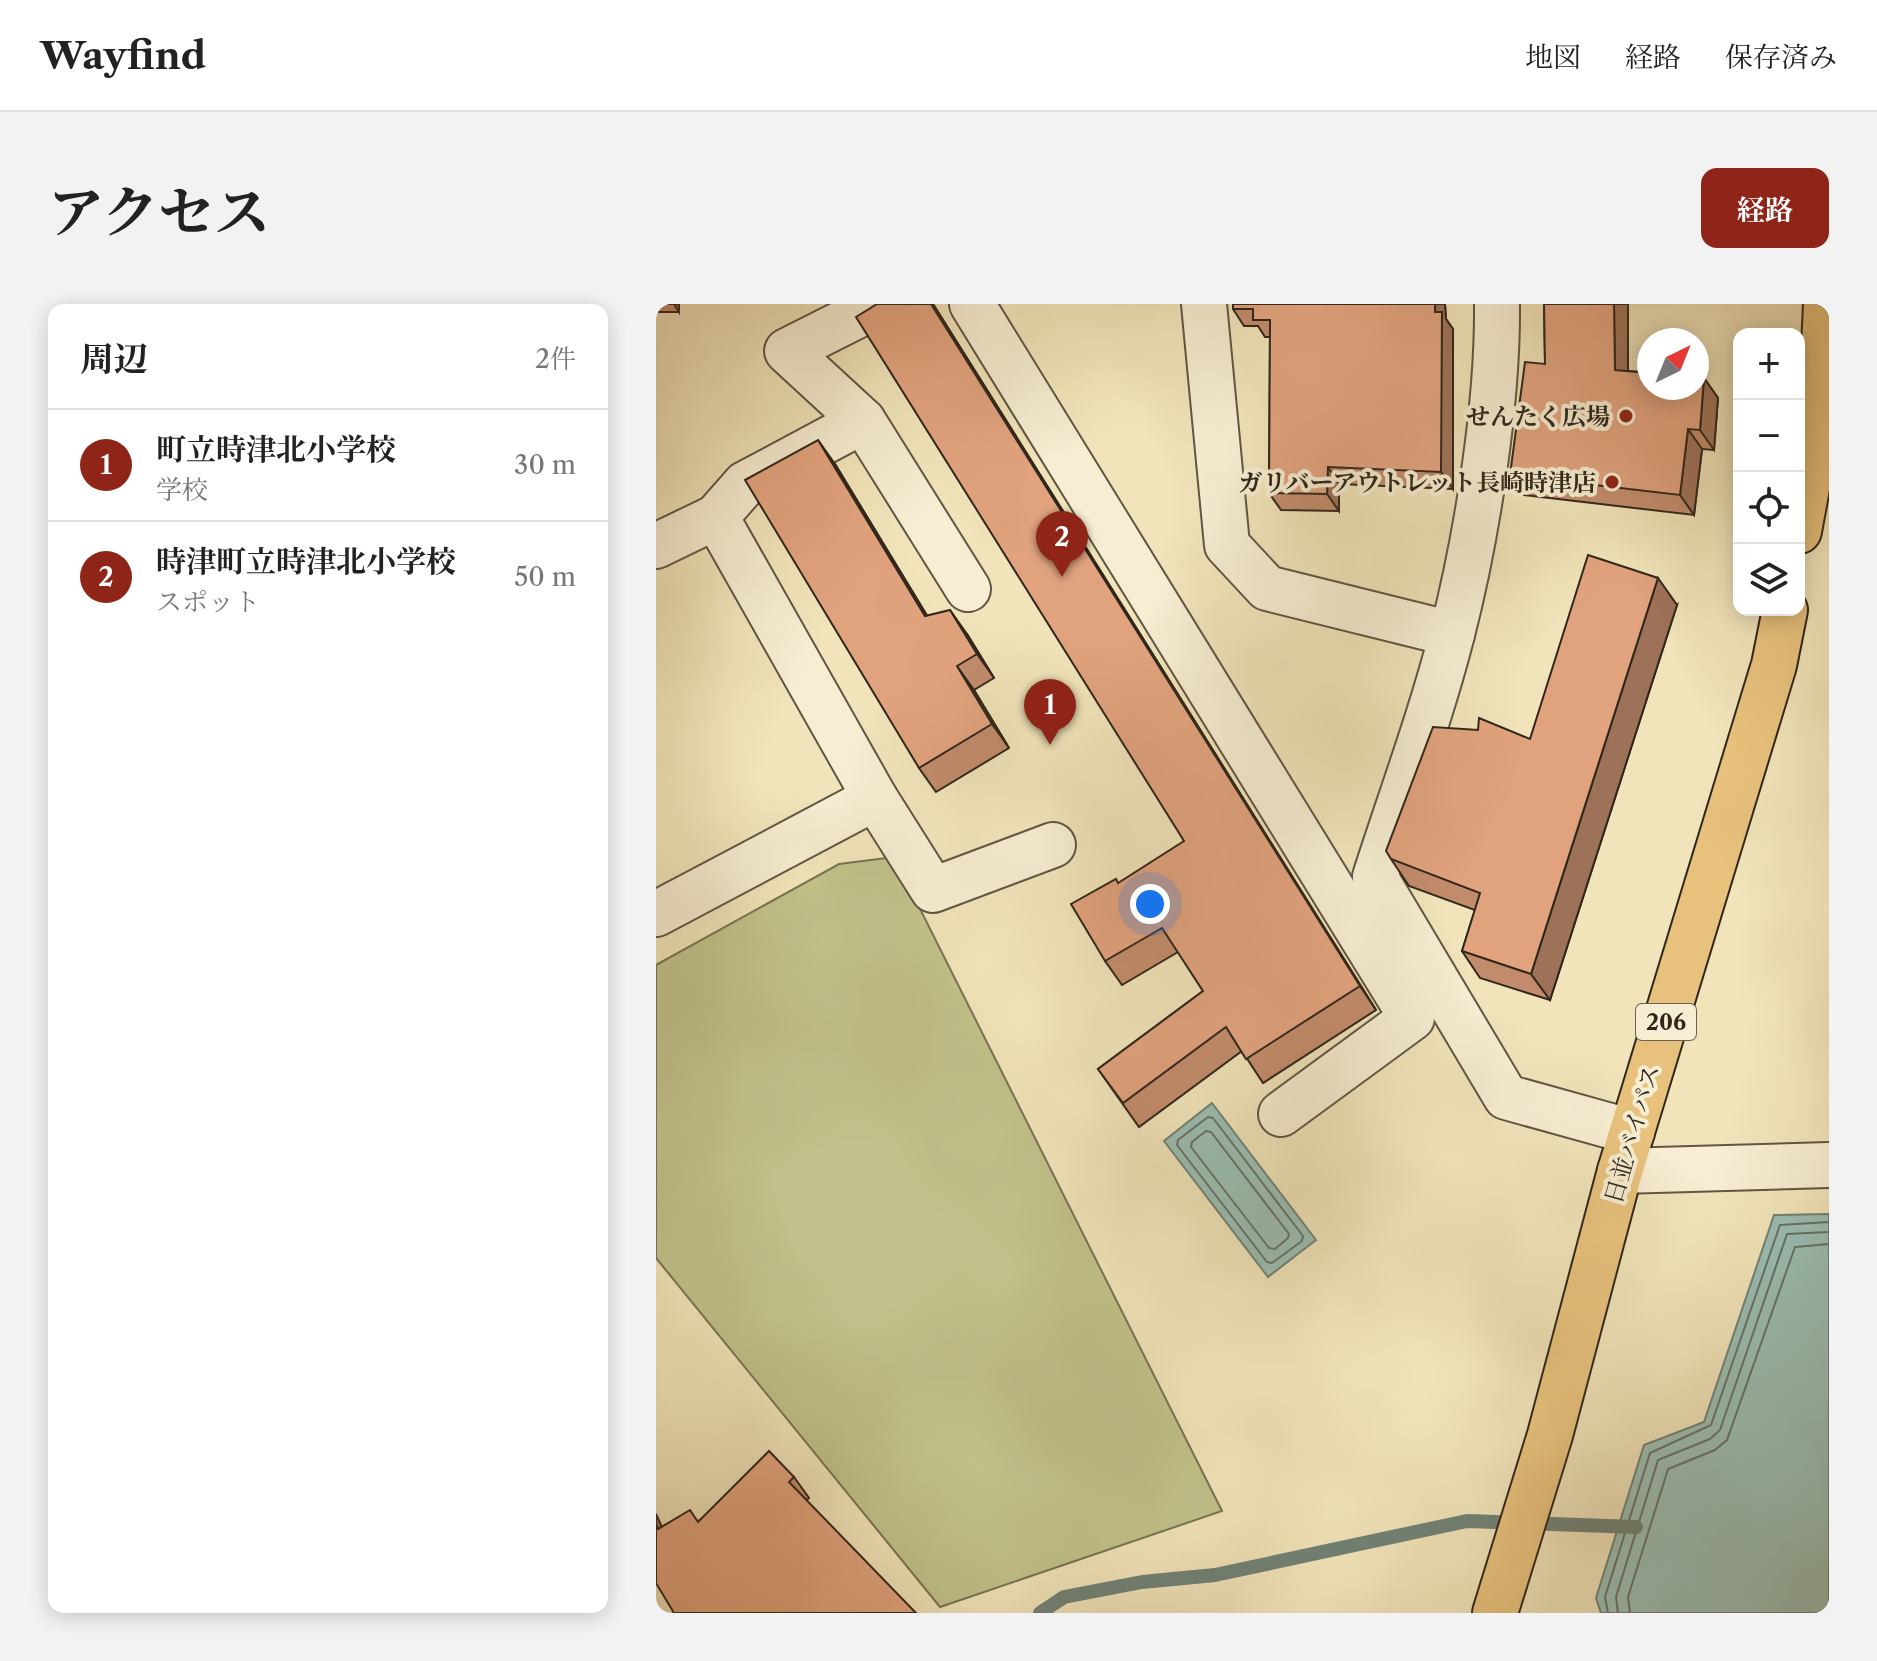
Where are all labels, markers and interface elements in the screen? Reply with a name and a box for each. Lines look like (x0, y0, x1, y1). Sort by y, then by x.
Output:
text: Wayfind (40, 32, 206, 79)
text: 地図 (1525, 40, 1581, 74)
text: 経路 (1625, 40, 1681, 74)
text: 保存済み (1725, 40, 1837, 74)
button: 経路 (1701, 168, 1829, 248)
text: アクセス (48, 178, 270, 247)
north arrow (1637, 328, 1709, 400)
map controls (1733, 328, 1805, 616)
button: + (1733, 328, 1805, 400)
text: 周辺 (80, 338, 148, 380)
text: 2件 (535, 343, 576, 375)
button: − (1733, 400, 1805, 472)
place label: せんたく広場 (1466, 402, 1610, 431)
marker: せんたく広場 (1617, 407, 1635, 425)
text: 町立時津北小学校 (156, 431, 396, 468)
text: 1 (100, 449, 112, 481)
text: 30 m (514, 449, 576, 481)
place label: ガリバーアウトレット長崎時津店 (1238, 468, 1596, 497)
button: locate (1733, 472, 1805, 544)
marker: ガリバーアウトレット長崎時津店 (1603, 473, 1621, 491)
text: 学校 (156, 474, 208, 506)
pin: 2 (1036, 511, 1088, 577)
text: 時津町立時津北小学校 (156, 543, 456, 580)
button: layers (1733, 544, 1805, 616)
text: 2 (98, 561, 114, 593)
text: 50 m (514, 561, 576, 593)
text: スポット (156, 586, 260, 618)
pin: 1 (1024, 679, 1076, 745)
your location (1130, 884, 1170, 924)
road number: 206 (1636, 1004, 1696, 1040)
street label: 日並バイパス (1598, 1061, 1666, 1207)

